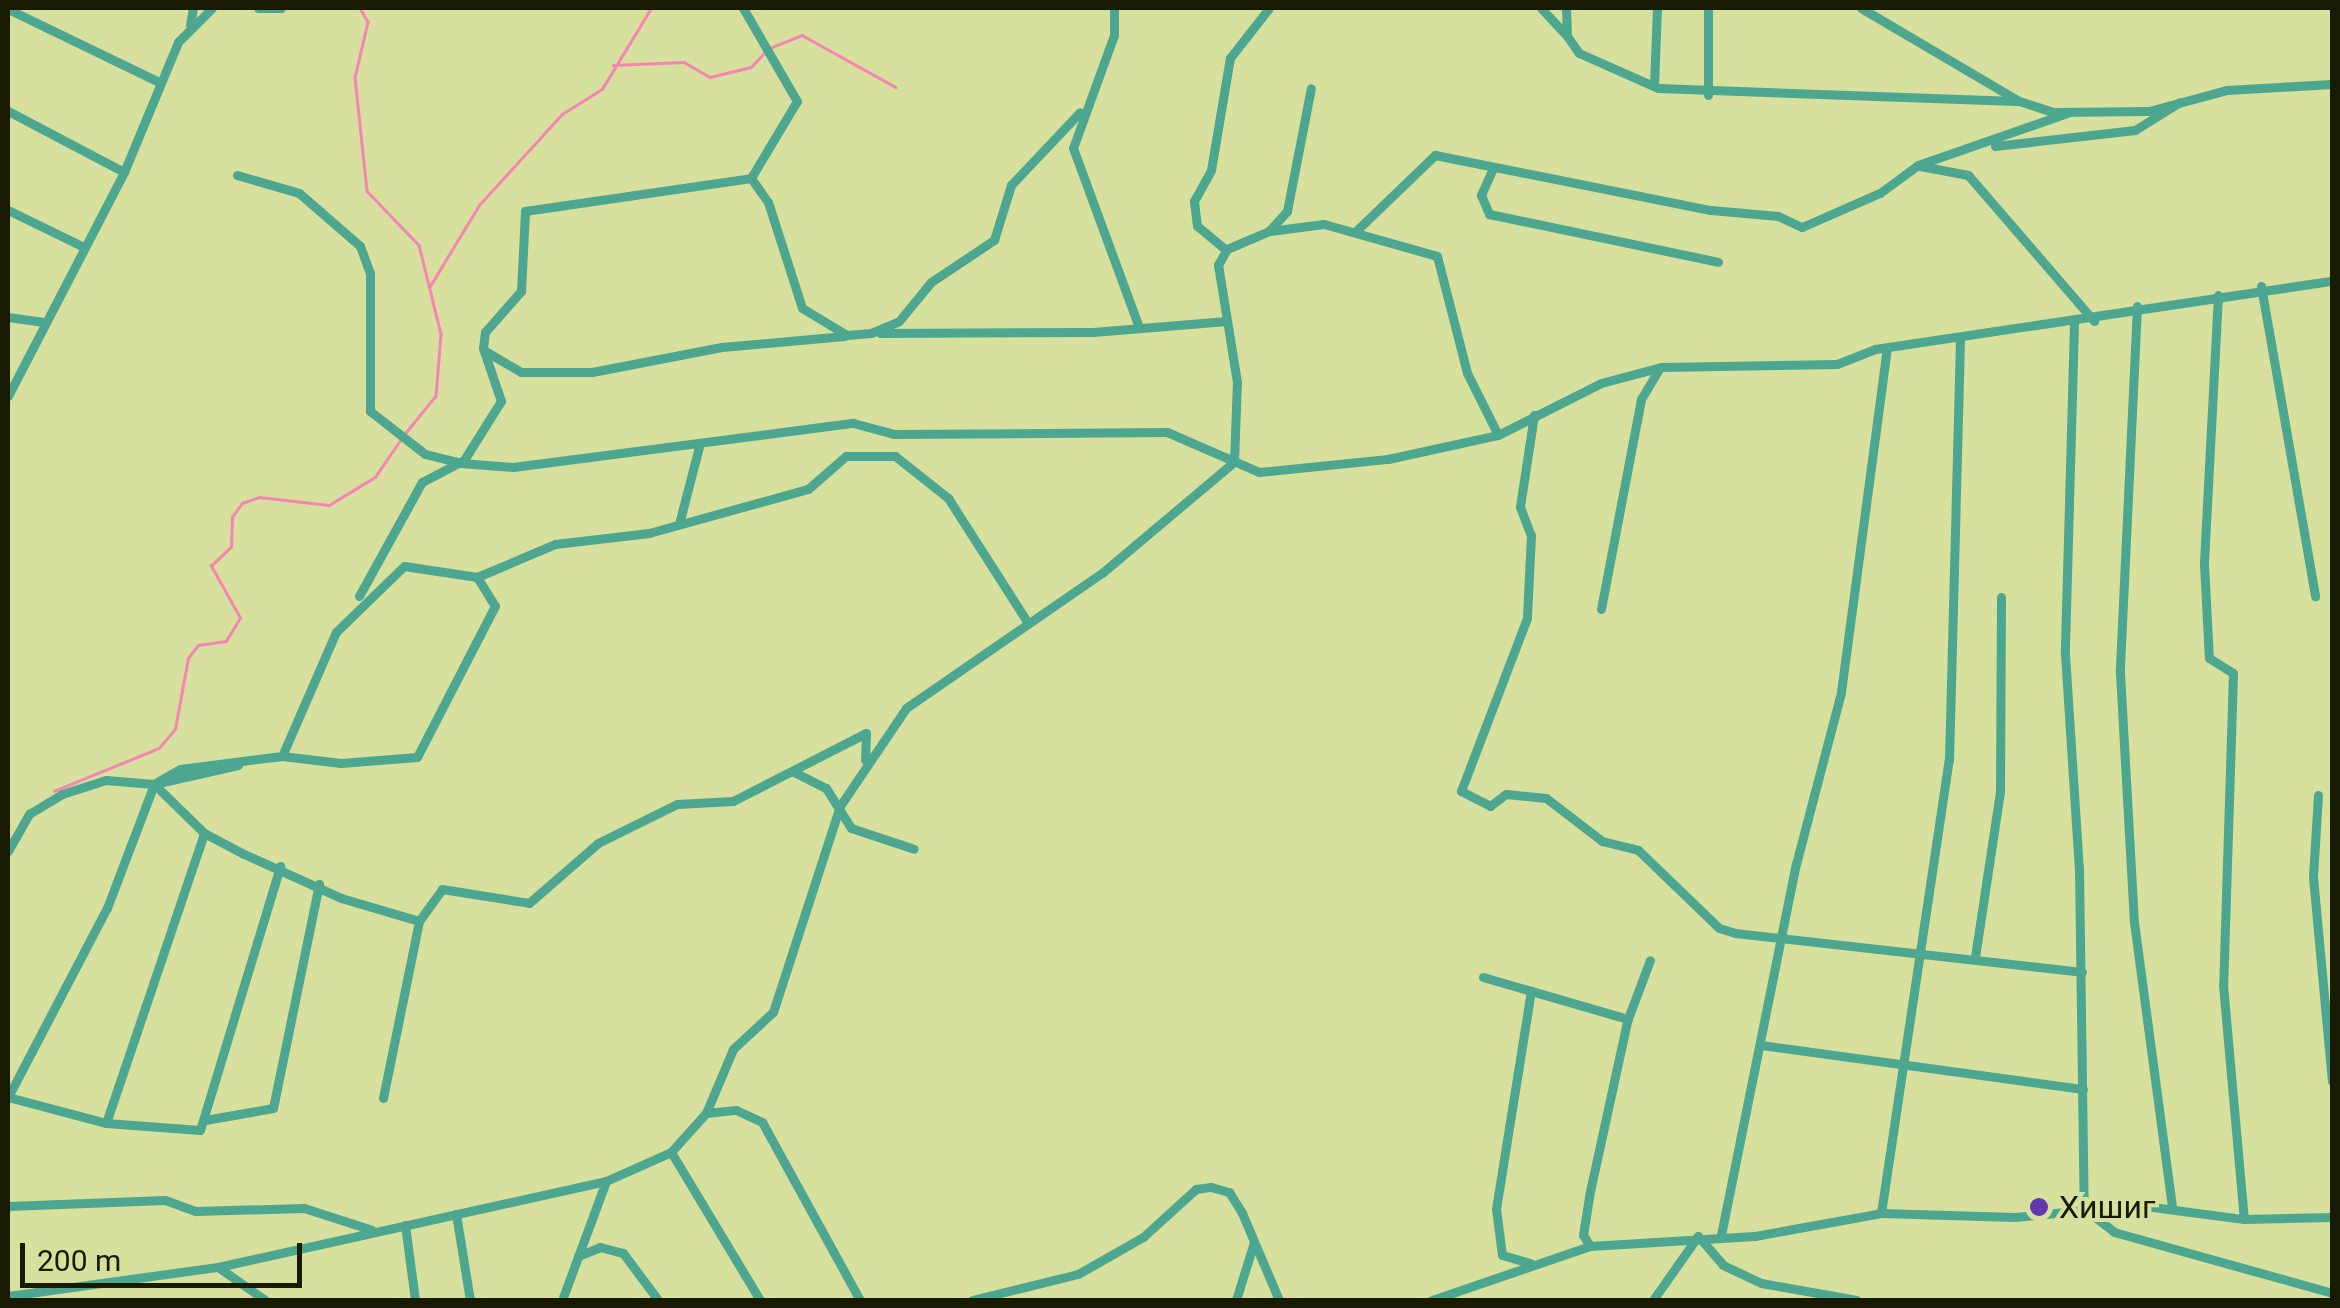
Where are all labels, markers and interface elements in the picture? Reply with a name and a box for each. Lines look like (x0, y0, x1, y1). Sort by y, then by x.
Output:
place label: Хишиг (2059, 1188, 2155, 1226)
marker: Хишиг (2028, 1196, 2050, 1218)
scale bar (25, 1223, 308, 1285)
text: 200 m (37, 1243, 121, 1278)

